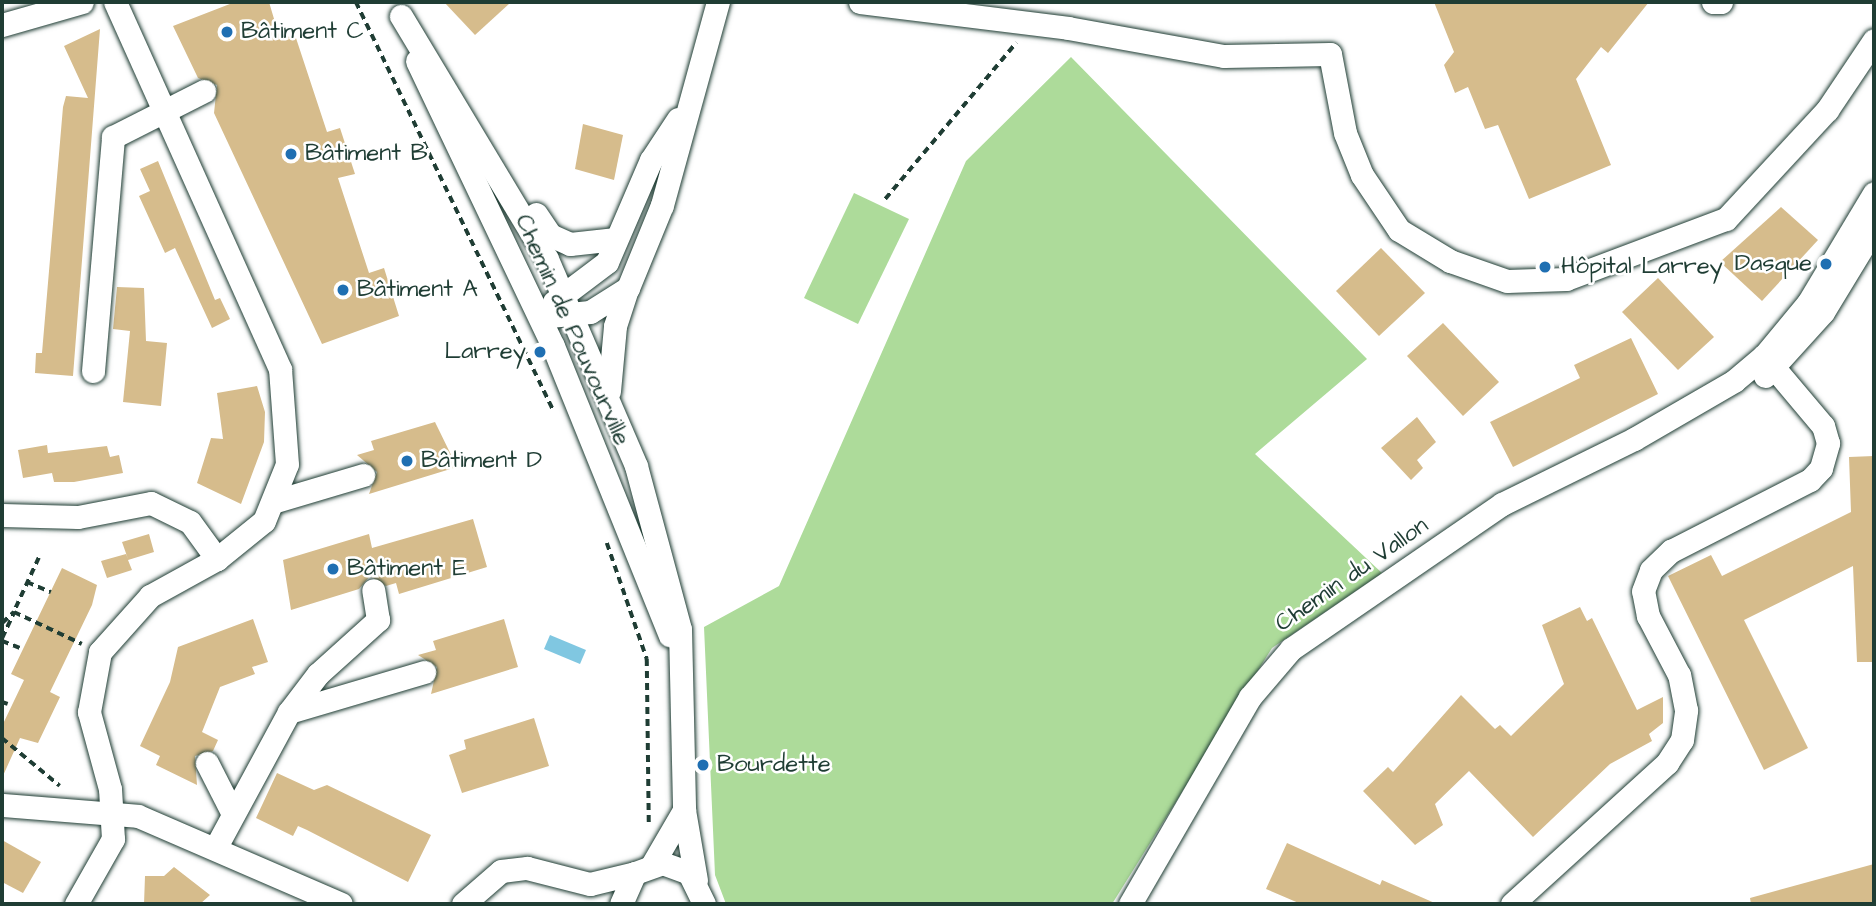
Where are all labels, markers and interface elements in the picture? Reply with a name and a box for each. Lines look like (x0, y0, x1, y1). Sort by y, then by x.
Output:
place label: Bâtiment C (241, 18, 364, 46)
marker: Bâtiment C (219, 24, 235, 40)
place label: Bâtiment B (305, 140, 428, 168)
marker: Bâtiment B (283, 146, 299, 162)
street label: Chemin de Pouvourville (508, 210, 636, 450)
place label: Dasque (1735, 250, 1812, 278)
place label: Hôpital Larrey (1561, 253, 1723, 281)
marker: Dasque (1818, 256, 1834, 272)
marker: Hôpital Larrey (1535, 257, 1555, 277)
place label: Bâtiment A (357, 276, 478, 304)
marker: Bâtiment A (335, 282, 351, 298)
place label: Larrey (445, 338, 526, 366)
marker: Larrey (532, 344, 548, 360)
place label: Bâtiment D (421, 447, 542, 475)
marker: Bâtiment D (399, 453, 415, 469)
street label: Chemin du Vallon (1270, 512, 1434, 638)
place label: Bâtiment E (347, 555, 467, 583)
marker: Bâtiment E (325, 561, 341, 577)
place label: Bourdette (717, 751, 831, 779)
marker: Bourdette (695, 757, 711, 773)

